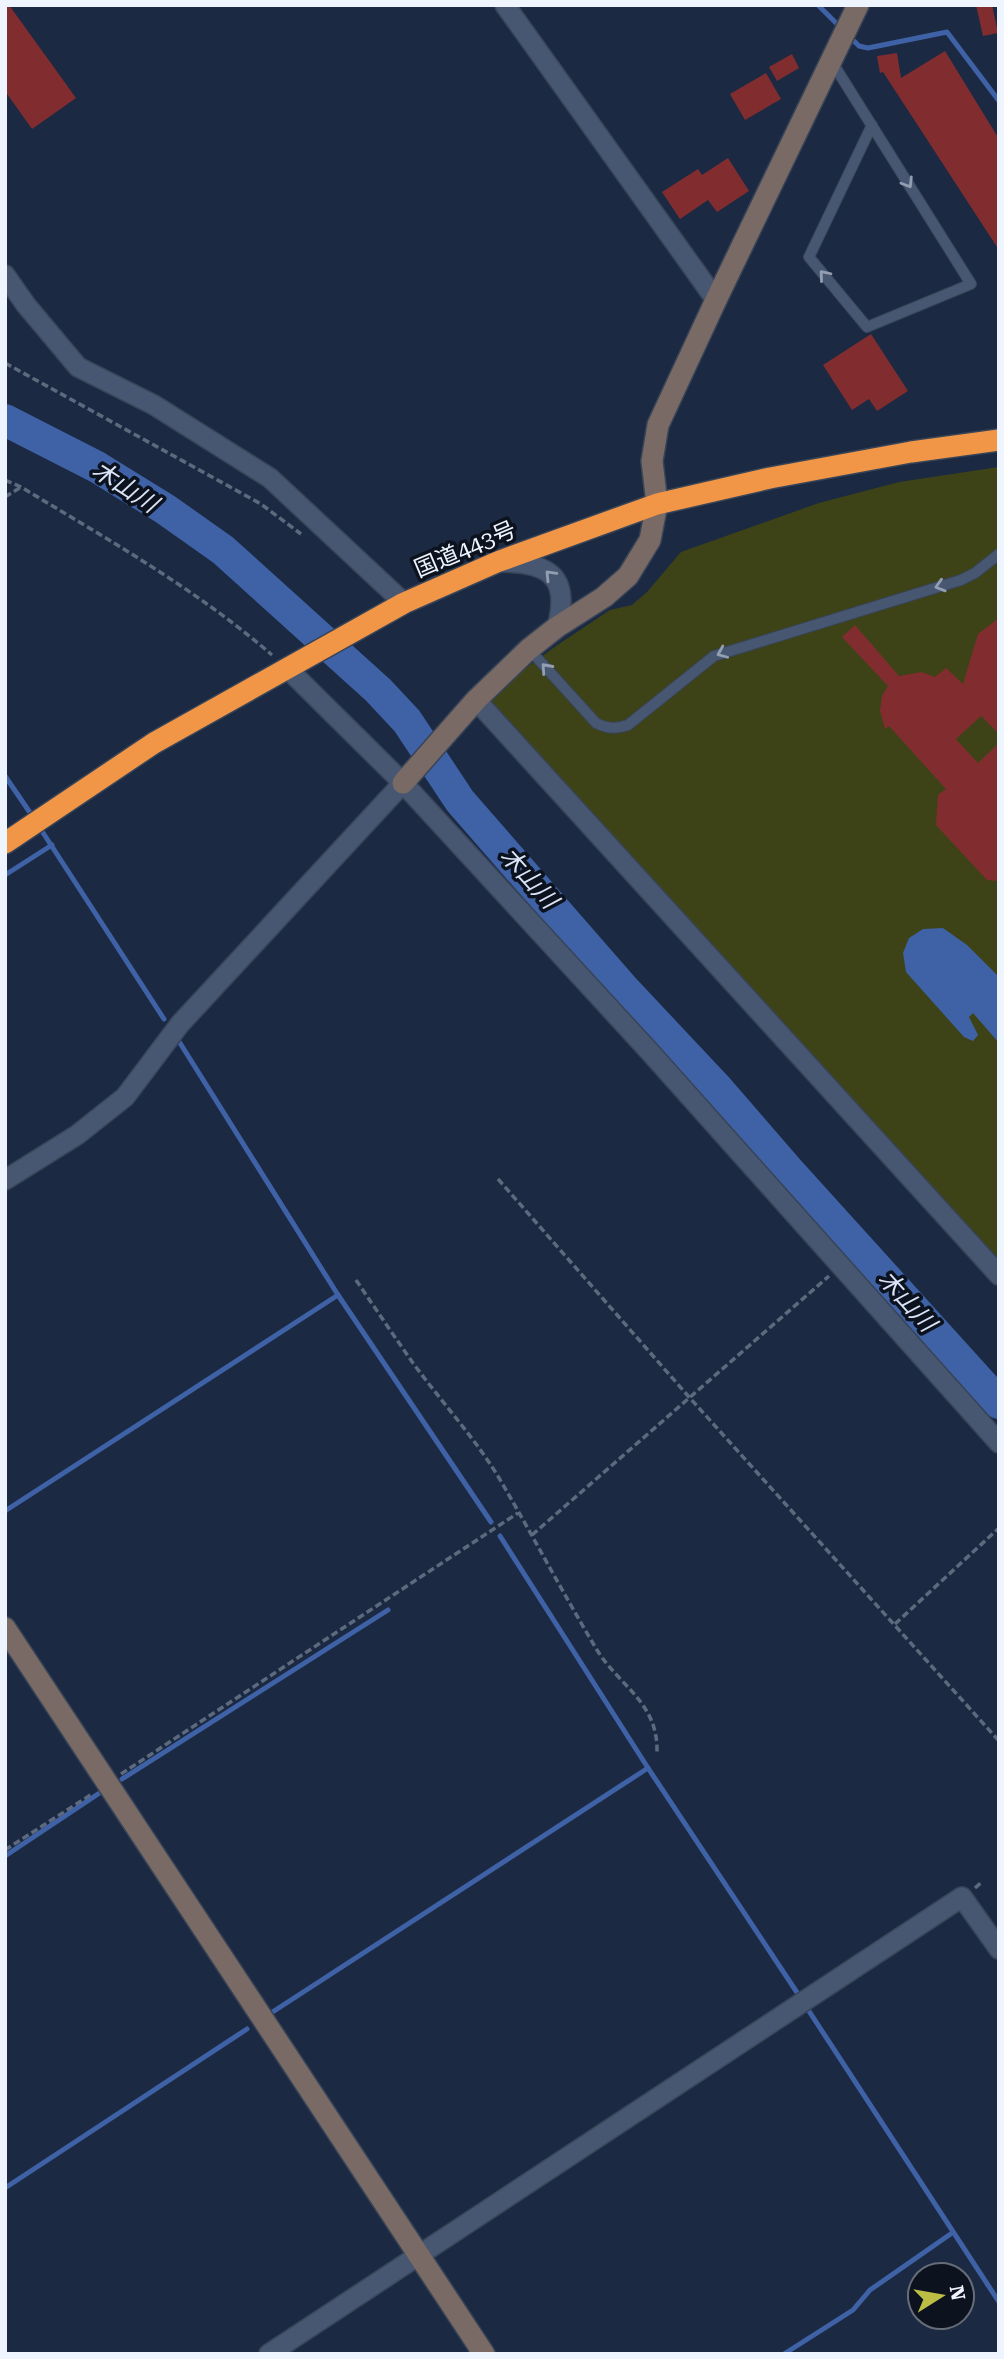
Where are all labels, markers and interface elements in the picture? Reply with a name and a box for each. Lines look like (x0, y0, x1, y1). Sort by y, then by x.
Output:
one-way arrow (899, 175, 912, 188)
one-way arrow (820, 270, 832, 283)
water label: 木山川 (87, 456, 165, 520)
street label: 国道443号 (410, 516, 520, 583)
one-way arrow (545, 571, 558, 584)
one-way arrow (934, 578, 946, 593)
one-way arrow (717, 645, 729, 659)
one-way arrow (542, 663, 554, 676)
water label: 木山川 (495, 842, 566, 916)
water label: 木山川 (873, 1265, 944, 1339)
north arrow (906, 2261, 976, 2331)
text: N (945, 2283, 970, 2303)

